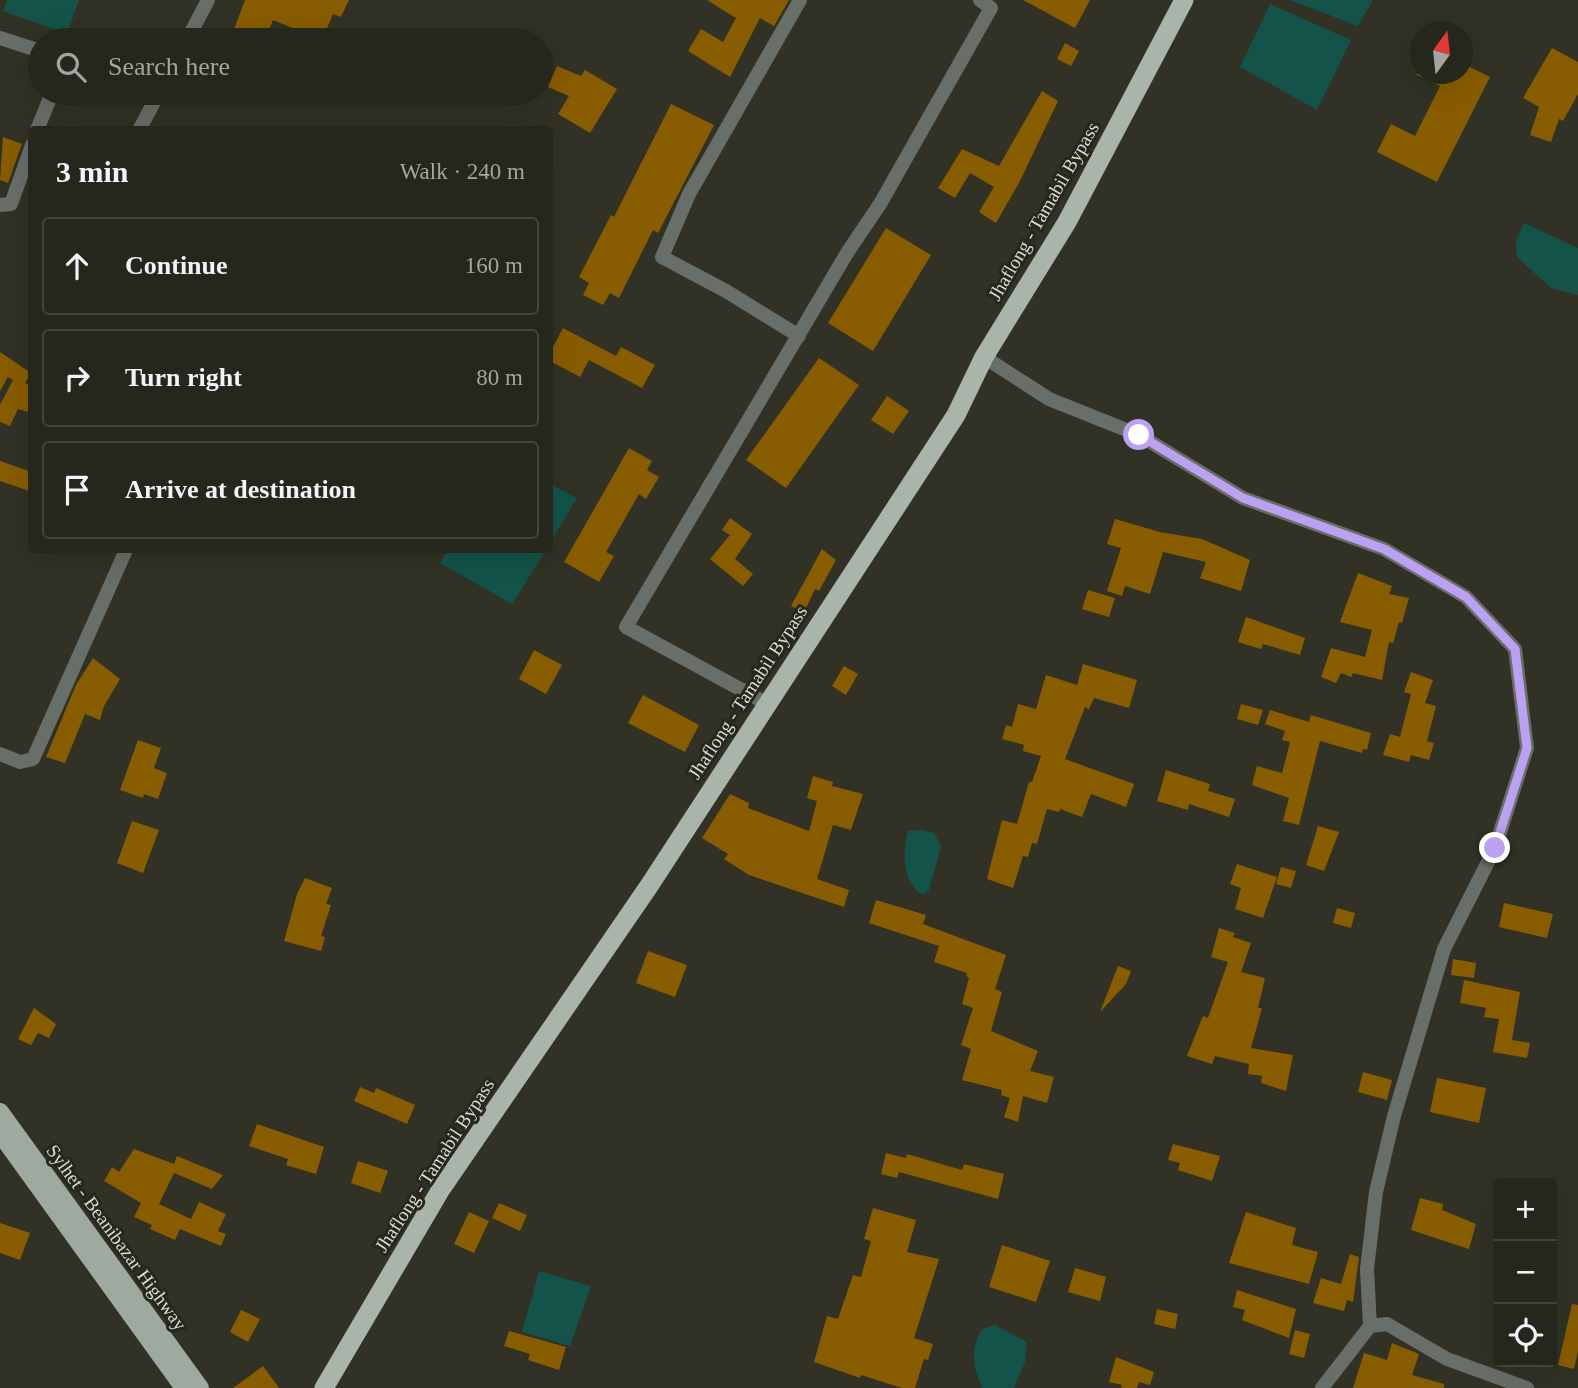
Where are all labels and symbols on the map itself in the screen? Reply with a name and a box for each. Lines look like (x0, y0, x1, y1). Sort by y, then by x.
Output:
north arrow (1410, 21, 1473, 84)
street label: Jhaflong - Tamabil Bypass (984, 118, 1103, 304)
route start (1123, 419, 1154, 450)
street label: Jhaflong - Tamabil Bypass (683, 602, 811, 783)
route end (1479, 832, 1510, 863)
street label: Jhaflong - Tamabil Bypass (370, 1075, 498, 1256)
street label: Sylhet - Beanibazar Highway (42, 1140, 191, 1335)

